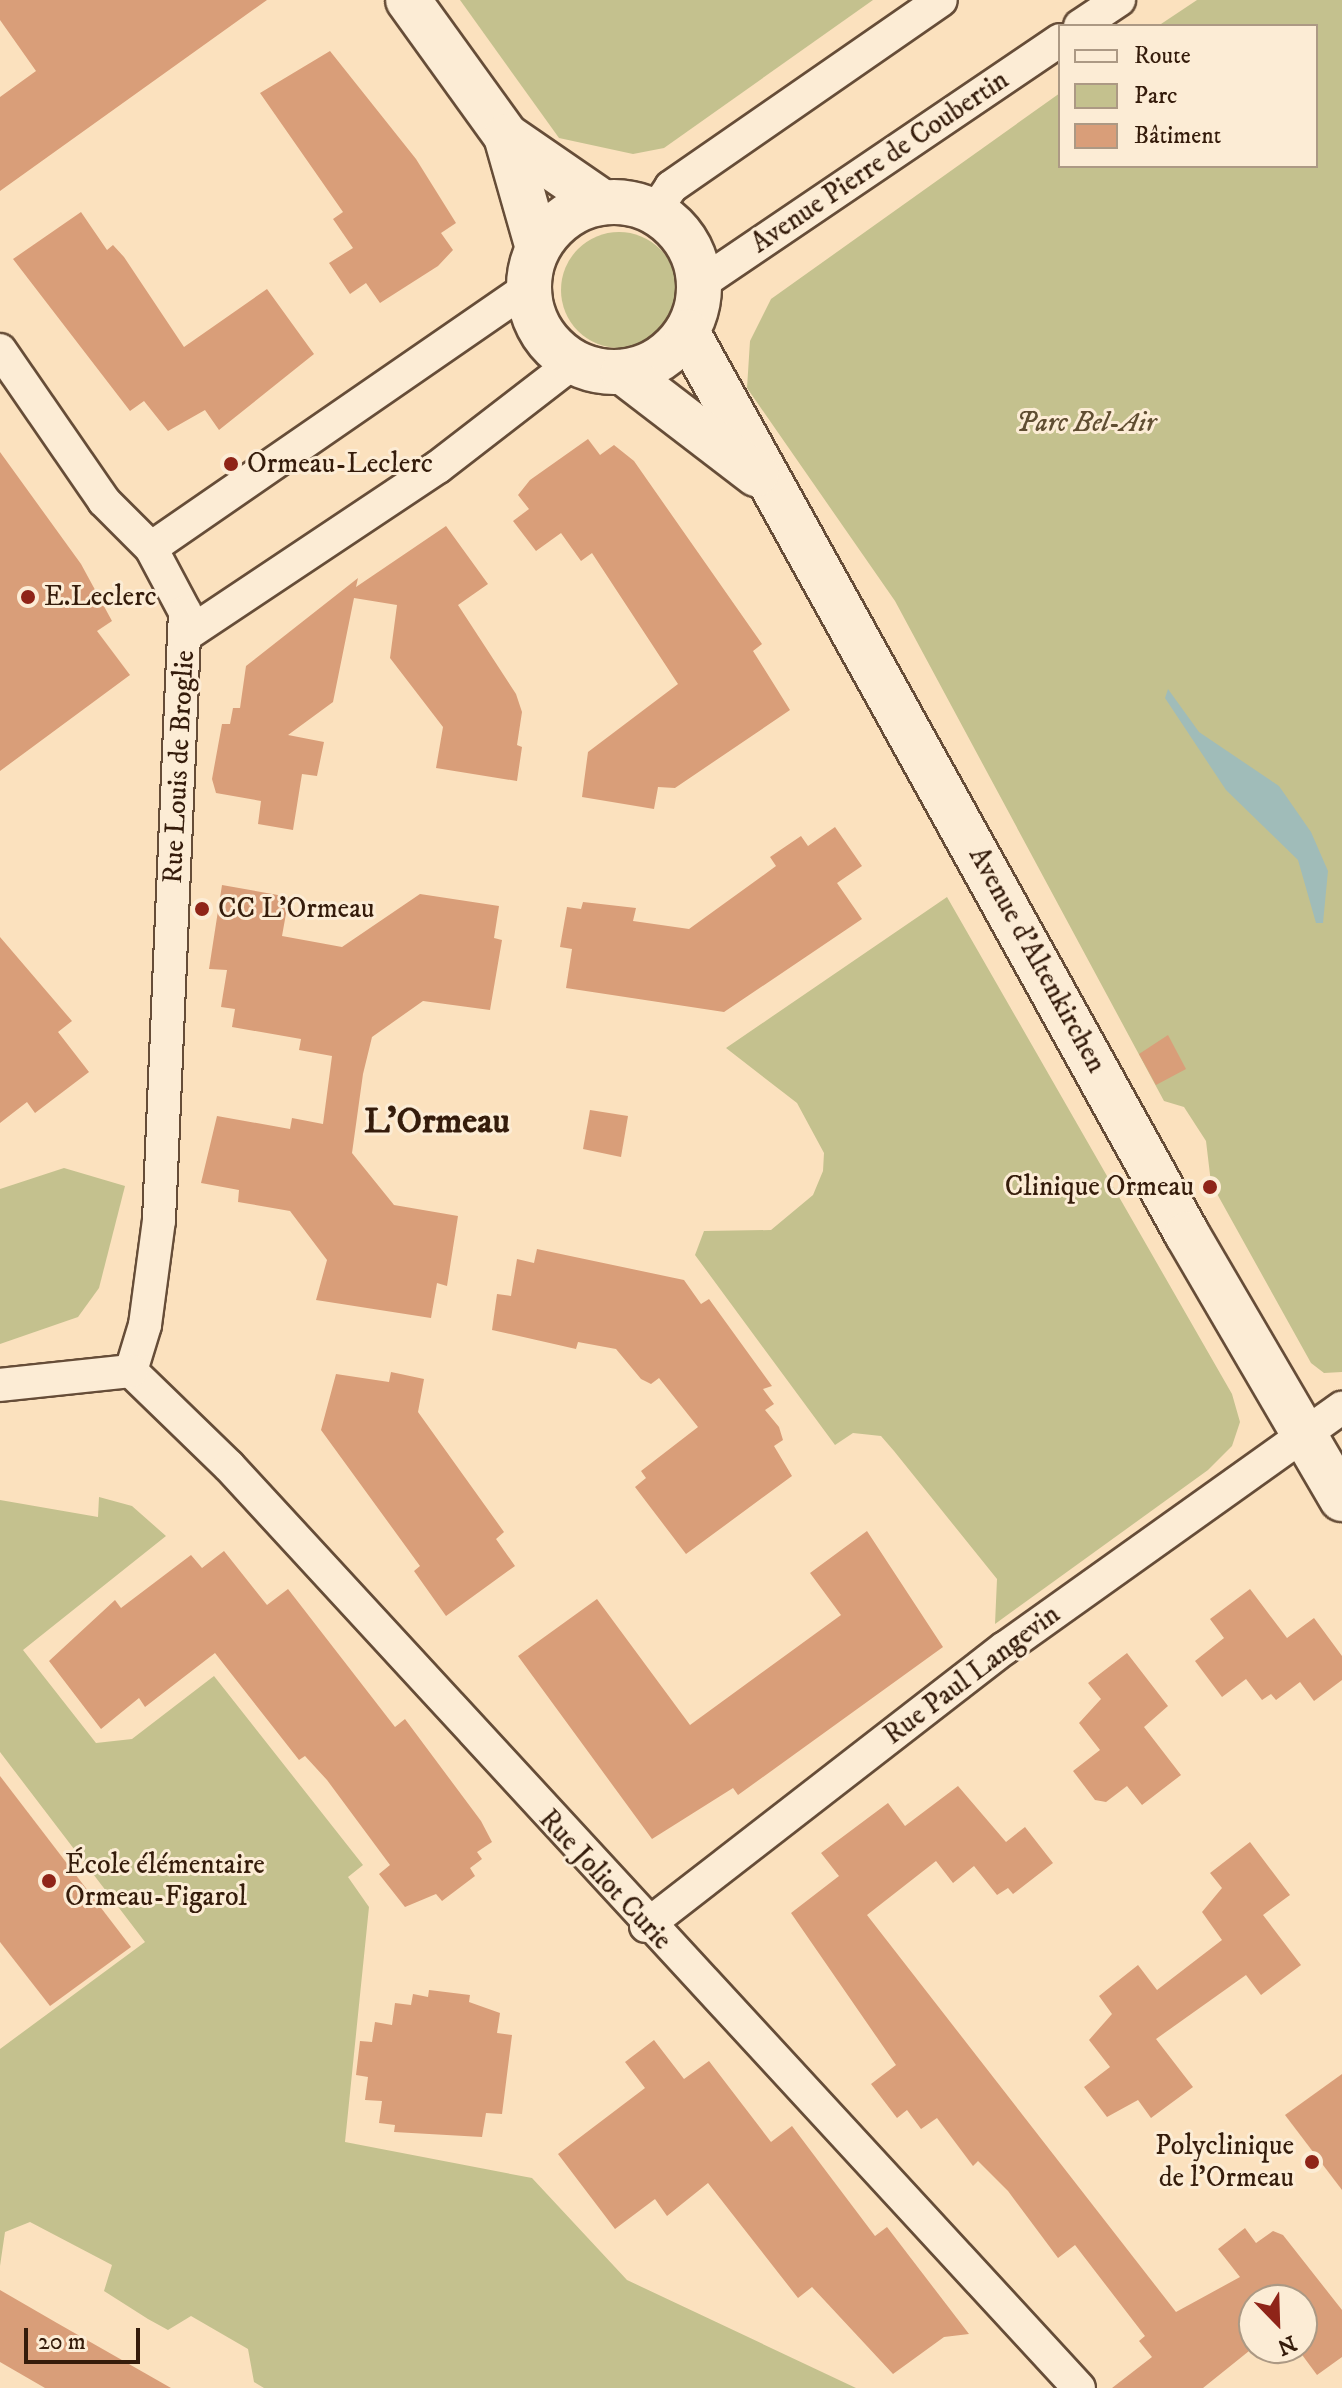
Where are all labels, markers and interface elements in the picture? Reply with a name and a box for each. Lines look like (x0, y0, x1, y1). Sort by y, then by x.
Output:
legend (1058, 24, 1318, 168)
text: Route (1134, 41, 1191, 71)
street label: Avenue Pierre de Coubertin (745, 63, 1015, 261)
text: Parc (1134, 81, 1177, 111)
text: Bâtiment (1134, 121, 1221, 151)
park label: Parc Bel-Air (1016, 406, 1156, 440)
place label: Ormeau-Leclerc (247, 447, 433, 481)
marker: Ormeau-Leclerc (222, 455, 240, 473)
place label: E.Leclerc (44, 580, 157, 614)
marker: E.Leclerc (19, 588, 37, 606)
street label: Rue Louis de Broglie (156, 649, 202, 885)
street label: Avenue d'Altenkirchen (961, 841, 1113, 1079)
place label: CC L'Ormeau (218, 892, 375, 926)
marker: CC L'Ormeau (193, 900, 211, 918)
district label: L'Ormeau (364, 1100, 510, 1144)
place label: Clinique Ormeau (1005, 1170, 1194, 1204)
marker: Clinique Ormeau (1201, 1178, 1219, 1196)
street label: Rue Paul Langevin (877, 1598, 1067, 1752)
street label: Rue Joliot Curie (532, 1803, 678, 1957)
place label: École élémentaire Ormeau-Figarol (65, 1848, 265, 1914)
marker: École élémentaire Ormeau-Figarol (40, 1872, 58, 1890)
place label: Polyclinique de l'Ormeau (1155, 2129, 1294, 2195)
marker: Polyclinique de l'Ormeau (1301, 2151, 1323, 2173)
north arrow (1238, 2284, 1318, 2364)
scale bar (28, 2312, 144, 2362)
text: 20 m (38, 2327, 86, 2357)
text: N (1273, 2329, 1300, 2361)

